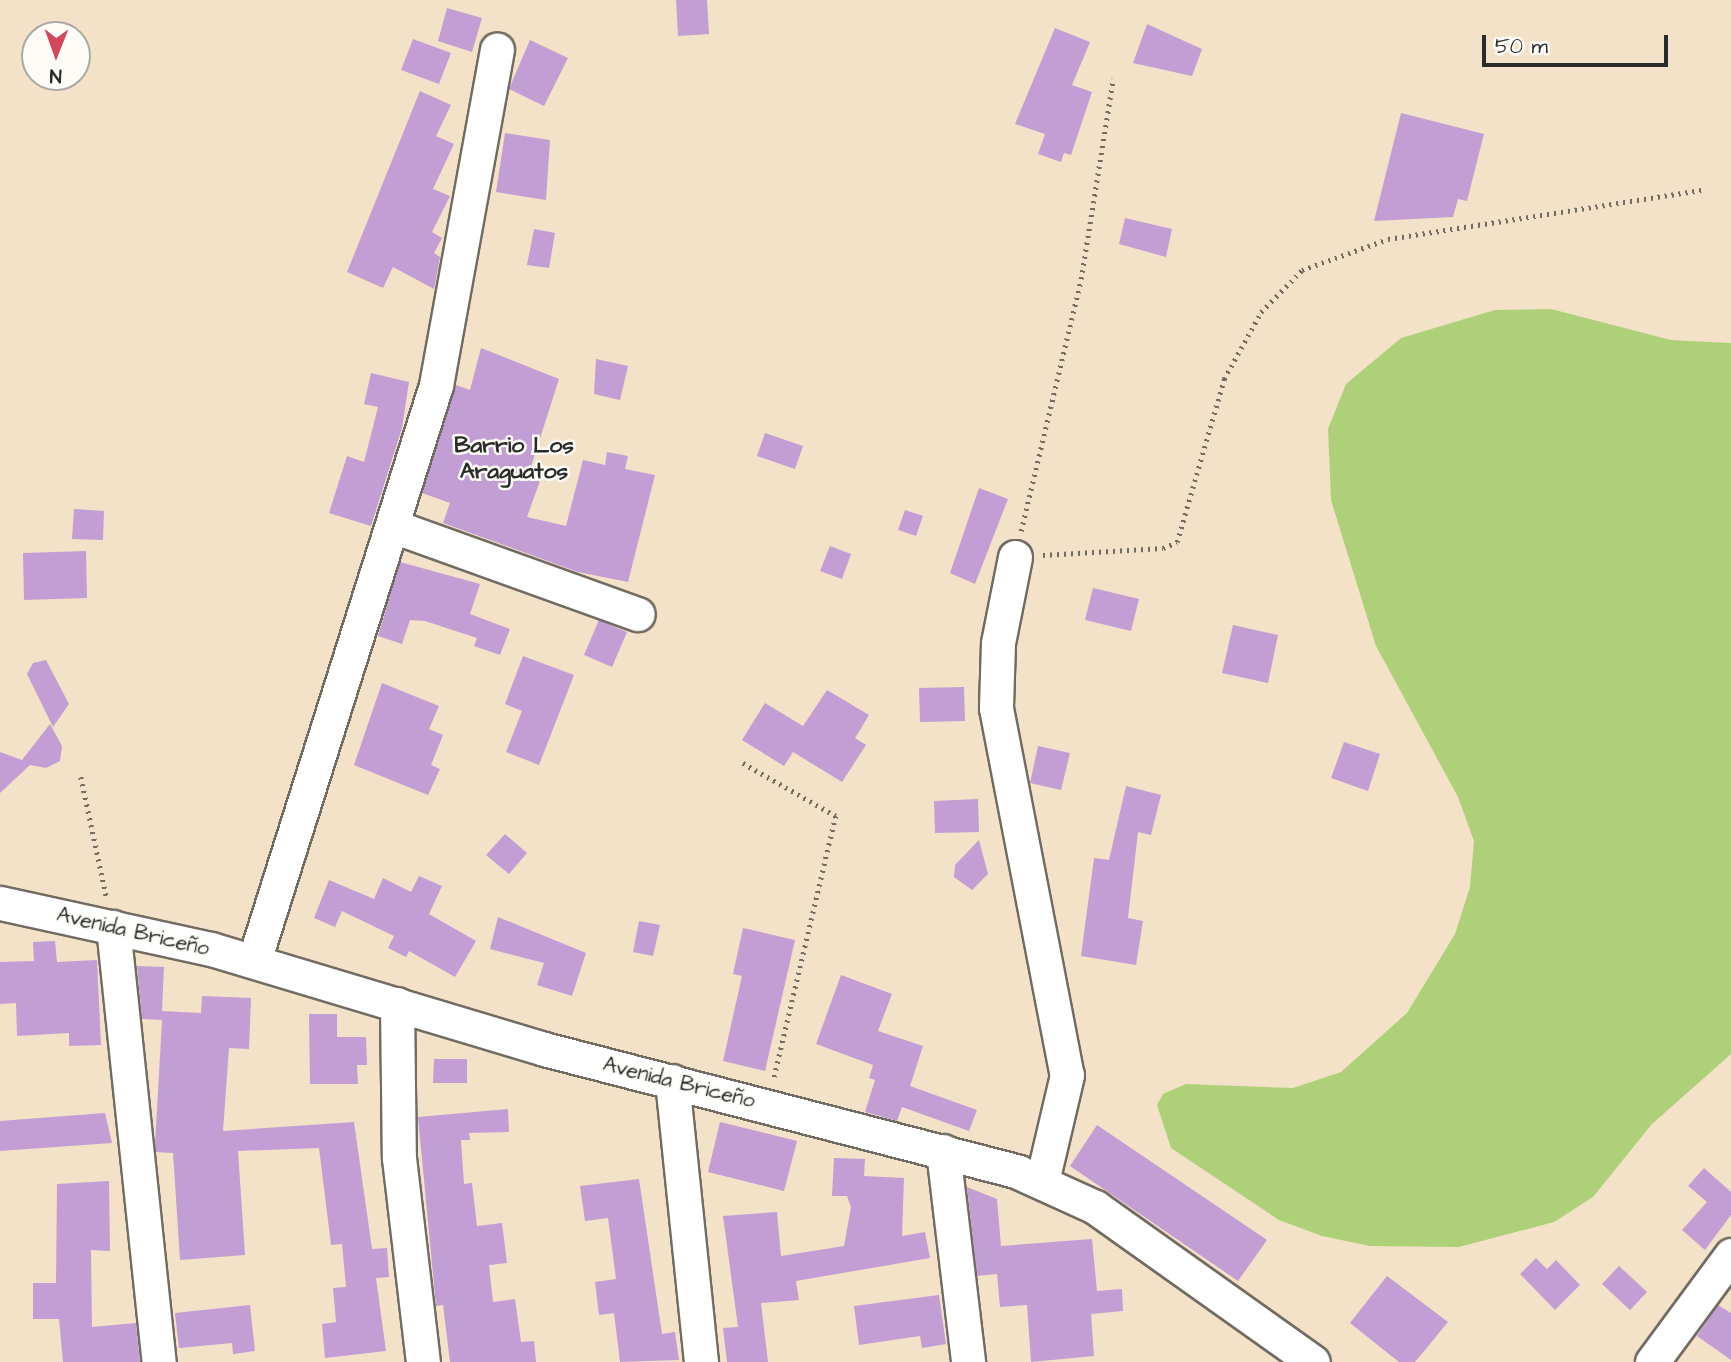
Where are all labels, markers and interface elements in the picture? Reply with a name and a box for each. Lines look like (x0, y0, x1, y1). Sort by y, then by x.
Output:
north arrow (21, 21, 91, 91)
scale bar (1486, 21, 1672, 65)
text: 50 m (1495, 32, 1548, 61)
text: N (49, 62, 62, 89)
district label: Barrio Los Araguatos (454, 431, 574, 485)
street label: Avenida Briceño (54, 902, 212, 962)
street label: Avenida Briceño (600, 1052, 758, 1114)

